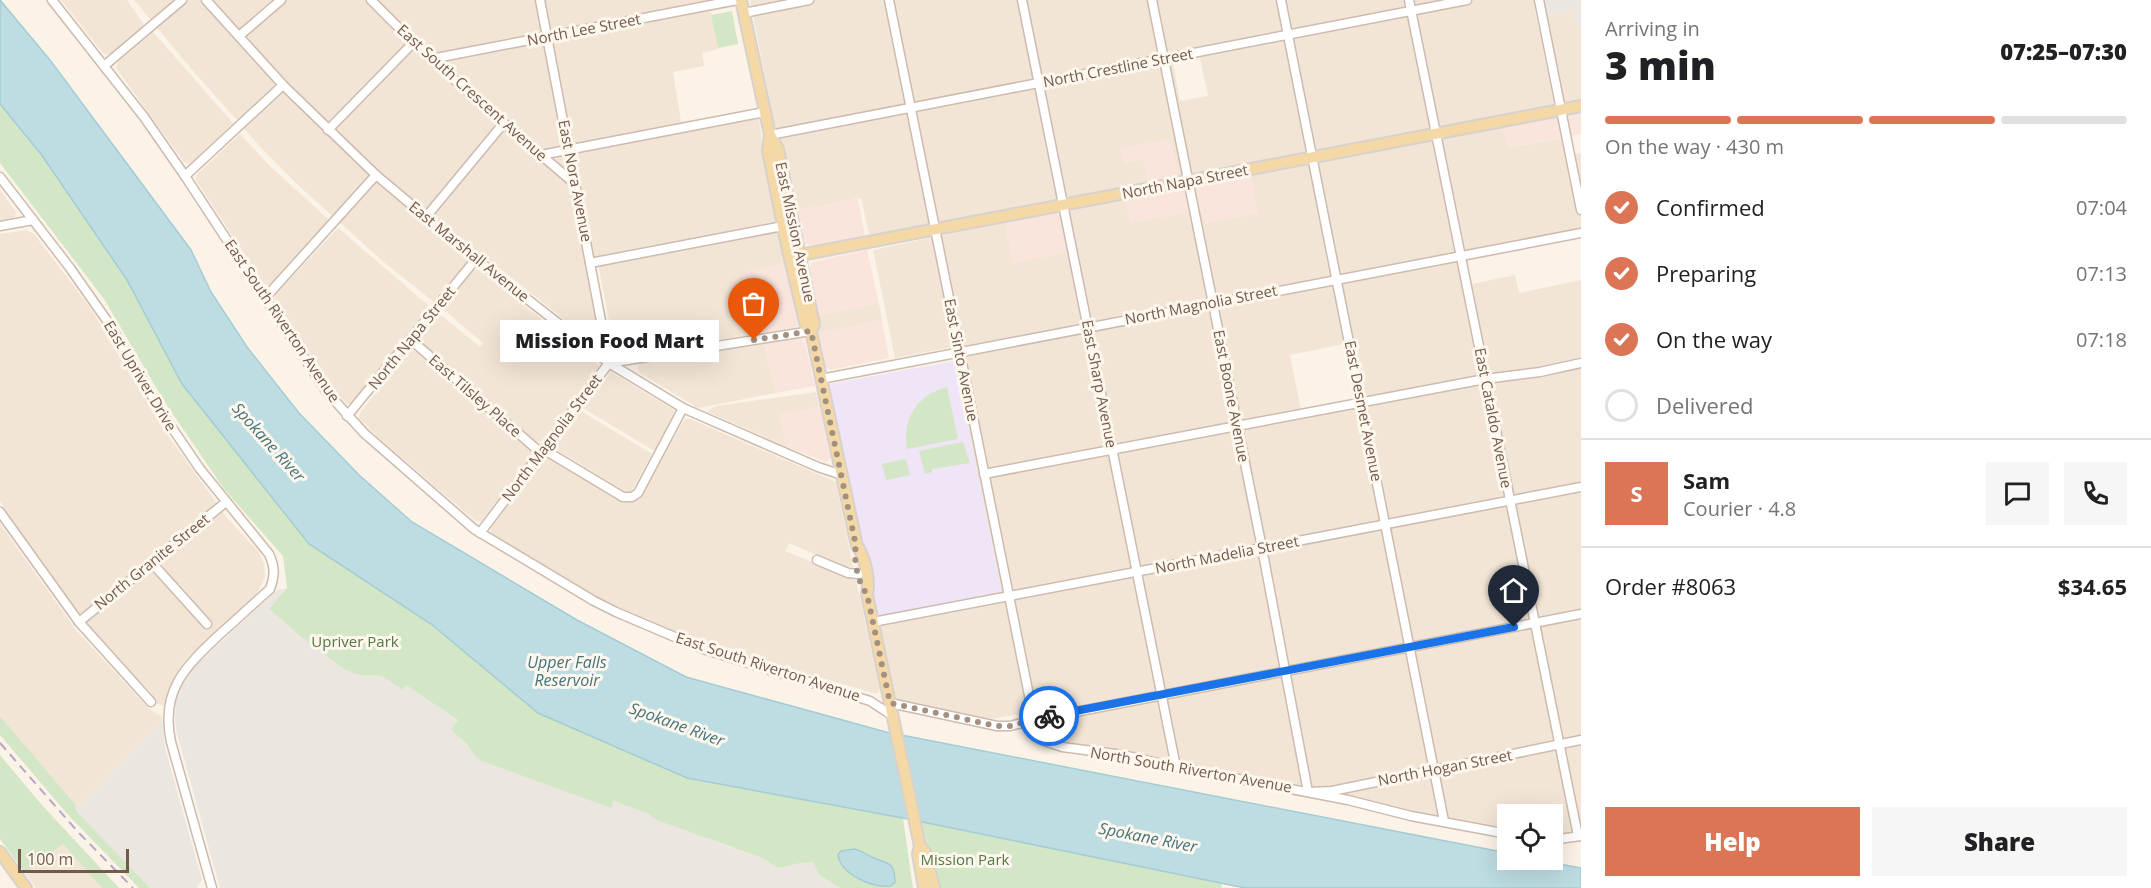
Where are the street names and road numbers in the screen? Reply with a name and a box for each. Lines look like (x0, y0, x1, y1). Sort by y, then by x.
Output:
street label: North Lee Street (525, 8, 642, 50)
street label: East South Crescent Avenue (393, 19, 552, 165)
street label: North Crestline Street (1041, 43, 1195, 91)
street label: East Nora Avenue (554, 118, 598, 244)
street label: North Napa Street (1120, 159, 1249, 203)
street label: East Mission Avenue (771, 160, 821, 304)
street label: East Marshall Avenue (405, 196, 534, 306)
street label: East South Riverton Avenue (221, 235, 345, 406)
street label: North Magnolia Street (1123, 279, 1279, 329)
street label: North Napa Street (363, 281, 459, 393)
street label: East Sinto Avenue (940, 297, 984, 423)
street label: East Upriver Drive (100, 316, 182, 435)
street label: East Sharp Avenue (1078, 318, 1122, 450)
street label: East Boone Avenue (1209, 328, 1255, 464)
street label: East Desmet Avenue (1340, 339, 1387, 483)
street label: East Cataldo Avenue (1471, 346, 1517, 490)
street label: East Tilsley Place (425, 350, 526, 441)
street label: North Magnolia Street (497, 370, 606, 505)
street label: North Granite Street (90, 509, 213, 614)
street label: North Madelia Street (1153, 530, 1300, 578)
street label: East South Riverton Avenue (674, 627, 863, 705)
street label: North South Riverton Avenue (1089, 741, 1294, 797)
street label: North Hogan Street (1376, 744, 1514, 790)

